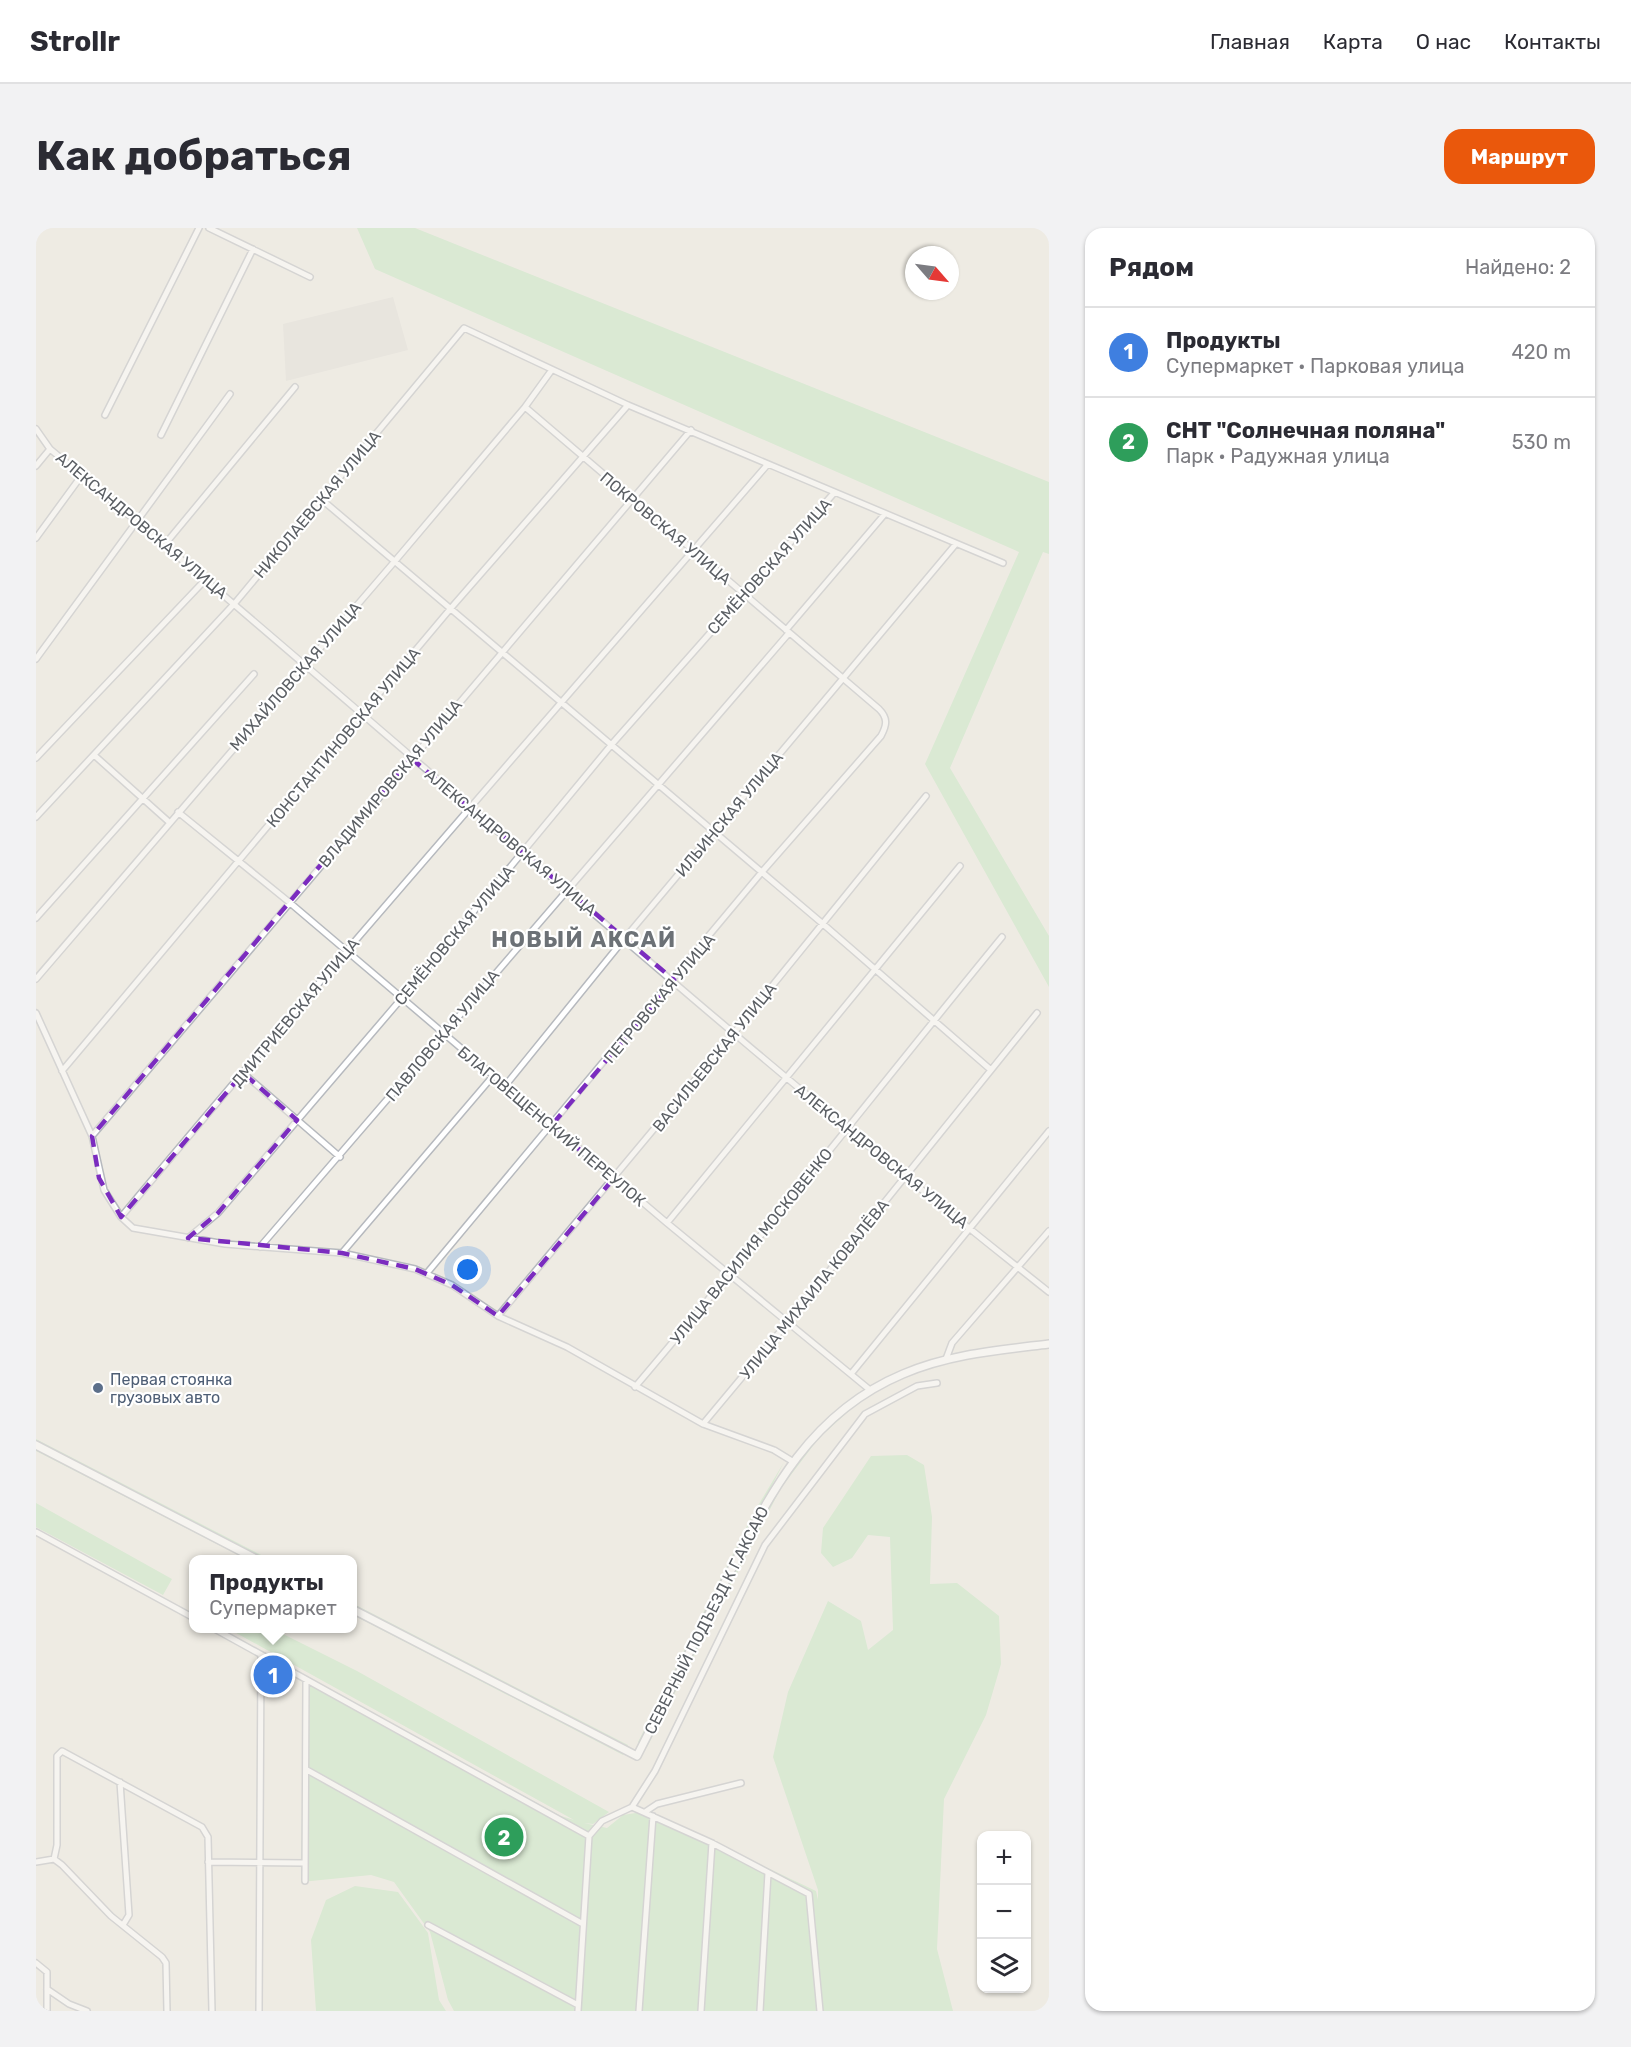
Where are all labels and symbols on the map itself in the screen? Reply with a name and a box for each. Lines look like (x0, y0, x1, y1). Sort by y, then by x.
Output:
north arrow (905, 246, 959, 300)
street label: НИКОЛАЕВСКАЯ УЛИЦА (250, 427, 385, 582)
street label: АЛЕКСАНДРОВСКАЯ УЛИЦА (52, 448, 231, 603)
street label: ПОКРОВСКАЯ УЛИЦА (596, 468, 735, 589)
street label: СЕМЁНОВСКАЯ УЛИЦА (703, 494, 836, 638)
street label: МИХАЙЛОВСКАЯ УЛИЦА (226, 598, 365, 755)
street label: КОНСТАНТИНОВСКАЯ УЛИЦА (263, 643, 424, 831)
street label: ВЛАДИМИРОВСКАЯ УЛИЦА (315, 695, 466, 871)
street label: ИЛЬИНСКАЯ УЛИЦА (672, 748, 787, 880)
street label: АЛЕКСАНДРОВСКАЯ УЛИЦА (421, 765, 600, 920)
street label: СЕМЁНОВСКАЯ УЛИЦА (390, 861, 519, 1009)
district label: НОВЫЙ АКСАЙ (491, 926, 677, 953)
street label: ПЕТРОВСКАЯ УЛИЦА (600, 930, 719, 1067)
street label: ДМИТРИЕВСКАЯ УЛИЦА (228, 934, 363, 1091)
street label: ПАВЛОВСКАЯ УЛИЦА (382, 965, 503, 1105)
street label: ВАСИЛЬЕВСКАЯ УЛИЦА (649, 979, 780, 1136)
street label: БЛАГОВЕЩЕНСКИЙ ПЕРЕУЛОК (454, 1042, 649, 1211)
street label: АЛЕКСАНДРОВСКАЯ УЛИЦА (791, 1080, 973, 1233)
street label: УЛИЦА ВАСИЛИЯ МОСКОВЕНКО (666, 1144, 836, 1348)
street label: УЛИЦА МИХАИЛА КОВАЛЁВА (736, 1195, 893, 1383)
your location (453, 1255, 482, 1284)
place label: Первая стоянка грузовых авто (110, 1370, 232, 1407)
marker: Первая стоянка грузовых авто (91, 1381, 105, 1395)
street label: СЕВЕРНЫЙ ПОДЪЕЗД К Г.АКСАЮ (640, 1503, 772, 1737)
pin: 1 (254, 1652, 292, 1698)
pin: 2 (484, 1814, 524, 1860)

